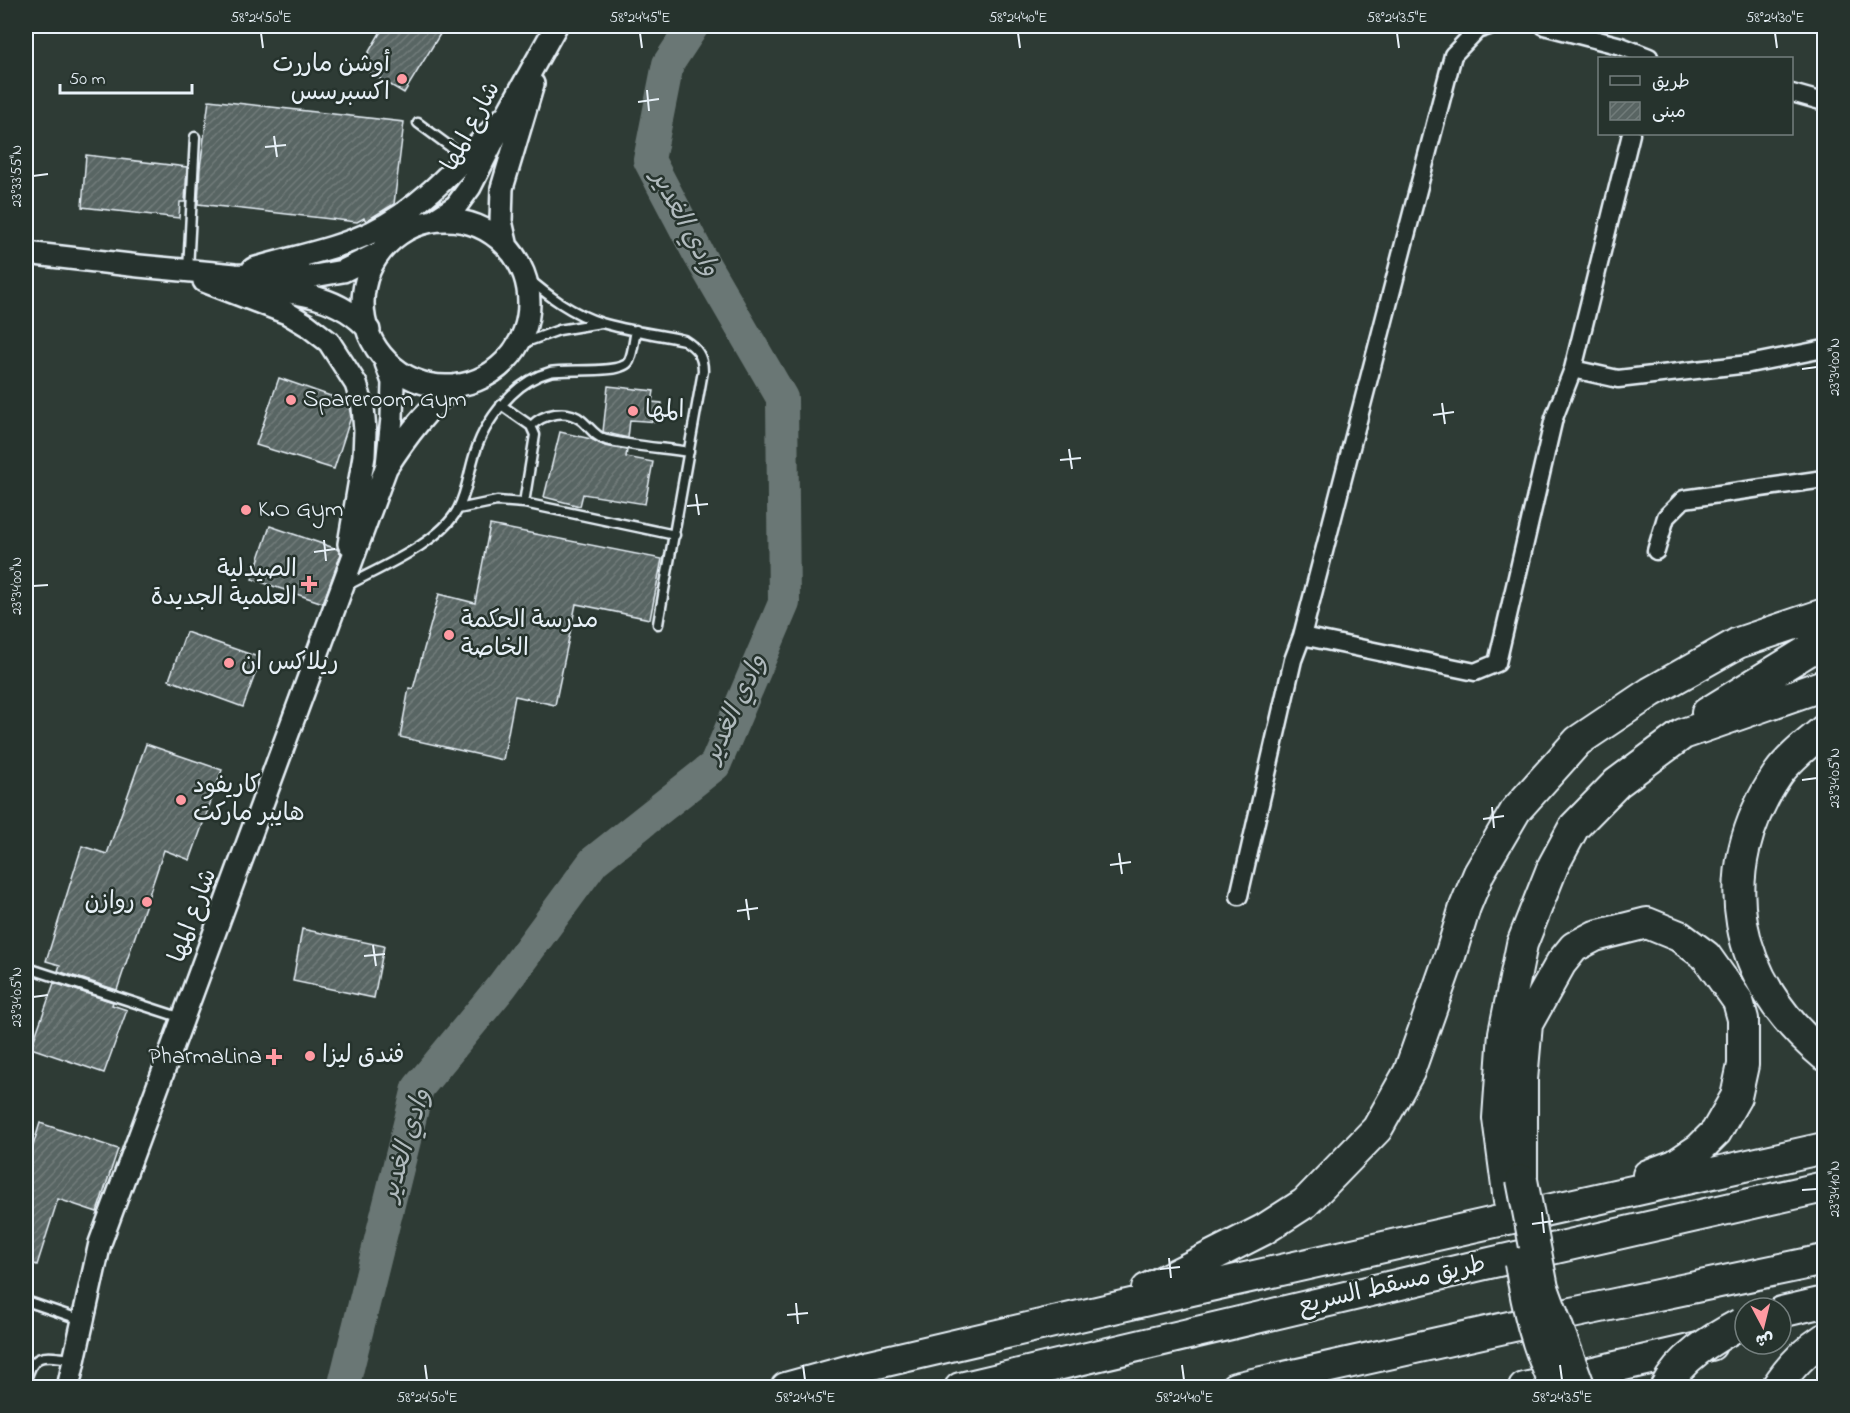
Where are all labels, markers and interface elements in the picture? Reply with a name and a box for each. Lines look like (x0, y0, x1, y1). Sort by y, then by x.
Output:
text: 58°24'50"E (230, 7, 292, 29)
text: 58°24'45"E (610, 7, 670, 29)
text: 58°24'40"E (989, 7, 1047, 29)
text: 58°24'35"E (1367, 7, 1427, 29)
text: 58°24'30"E (1746, 7, 1804, 29)
place label: أوشن ماررت اكسبرسس (273, 48, 390, 111)
scale bar (60, 57, 192, 95)
legend (1598, 57, 1793, 135)
text: 50 m (69, 67, 106, 93)
text: طريق (1652, 70, 1690, 96)
marker: أوشن ماررت اكسبرسس (395, 72, 409, 86)
street label: شارع المها (434, 76, 510, 178)
text: مبنى (1652, 100, 1686, 126)
text: 23°33'55"N (6, 145, 28, 207)
water label: وادي الغدير (639, 162, 728, 284)
text: 23°34'00"N (1824, 338, 1846, 396)
place label: Spareroom Gym (303, 383, 467, 419)
marker: Spareroom Gym (284, 393, 298, 407)
place label: المها (645, 394, 684, 429)
marker: المها (626, 404, 640, 418)
place label: K.O Gym (258, 493, 343, 529)
marker: K.O Gym (239, 503, 253, 517)
place label: الصيدلية العلمية الجديدة (151, 553, 297, 616)
text: 23°34'00"N (6, 557, 28, 615)
marker: الصيدلية العلمية الجديدة (302, 577, 316, 591)
place label: مدرسة الحكمة الخاصة (461, 604, 598, 667)
marker: مدرسة الحكمة الخاصة (442, 628, 456, 642)
place label: ريلاكس ان (241, 646, 339, 681)
water label: وادي الغدير (693, 649, 778, 772)
marker: ريلاكس ان (222, 656, 236, 670)
text: 23°34'05"N (1824, 748, 1846, 808)
place label: كاريفود هايبر ماركت (193, 769, 305, 832)
marker: كاريفود هايبر ماركت (174, 793, 188, 807)
street label: شارع المها (161, 864, 227, 968)
place label: روازن (84, 885, 135, 920)
marker: روازن (140, 895, 154, 909)
text: 23°34'05"N (6, 967, 28, 1027)
place label: فندق ليزا (322, 1039, 405, 1074)
place label: PharmaLina (148, 1040, 262, 1075)
marker: فندق ليزا (303, 1049, 317, 1063)
marker: PharmaLina (267, 1050, 281, 1064)
water label: وادي الغدير (371, 1085, 442, 1208)
text: 23°34'10"N (1824, 1161, 1846, 1217)
street label: طريق مسقط السريع (1295, 1247, 1489, 1325)
north arrow (1733, 1296, 1793, 1356)
text: ش (1754, 1326, 1775, 1352)
text: 58°24'50"E (396, 1387, 458, 1409)
text: 58°24'45"E (775, 1387, 835, 1409)
text: 58°24'40"E (1155, 1387, 1213, 1409)
text: 58°24'35"E (1532, 1387, 1592, 1409)

